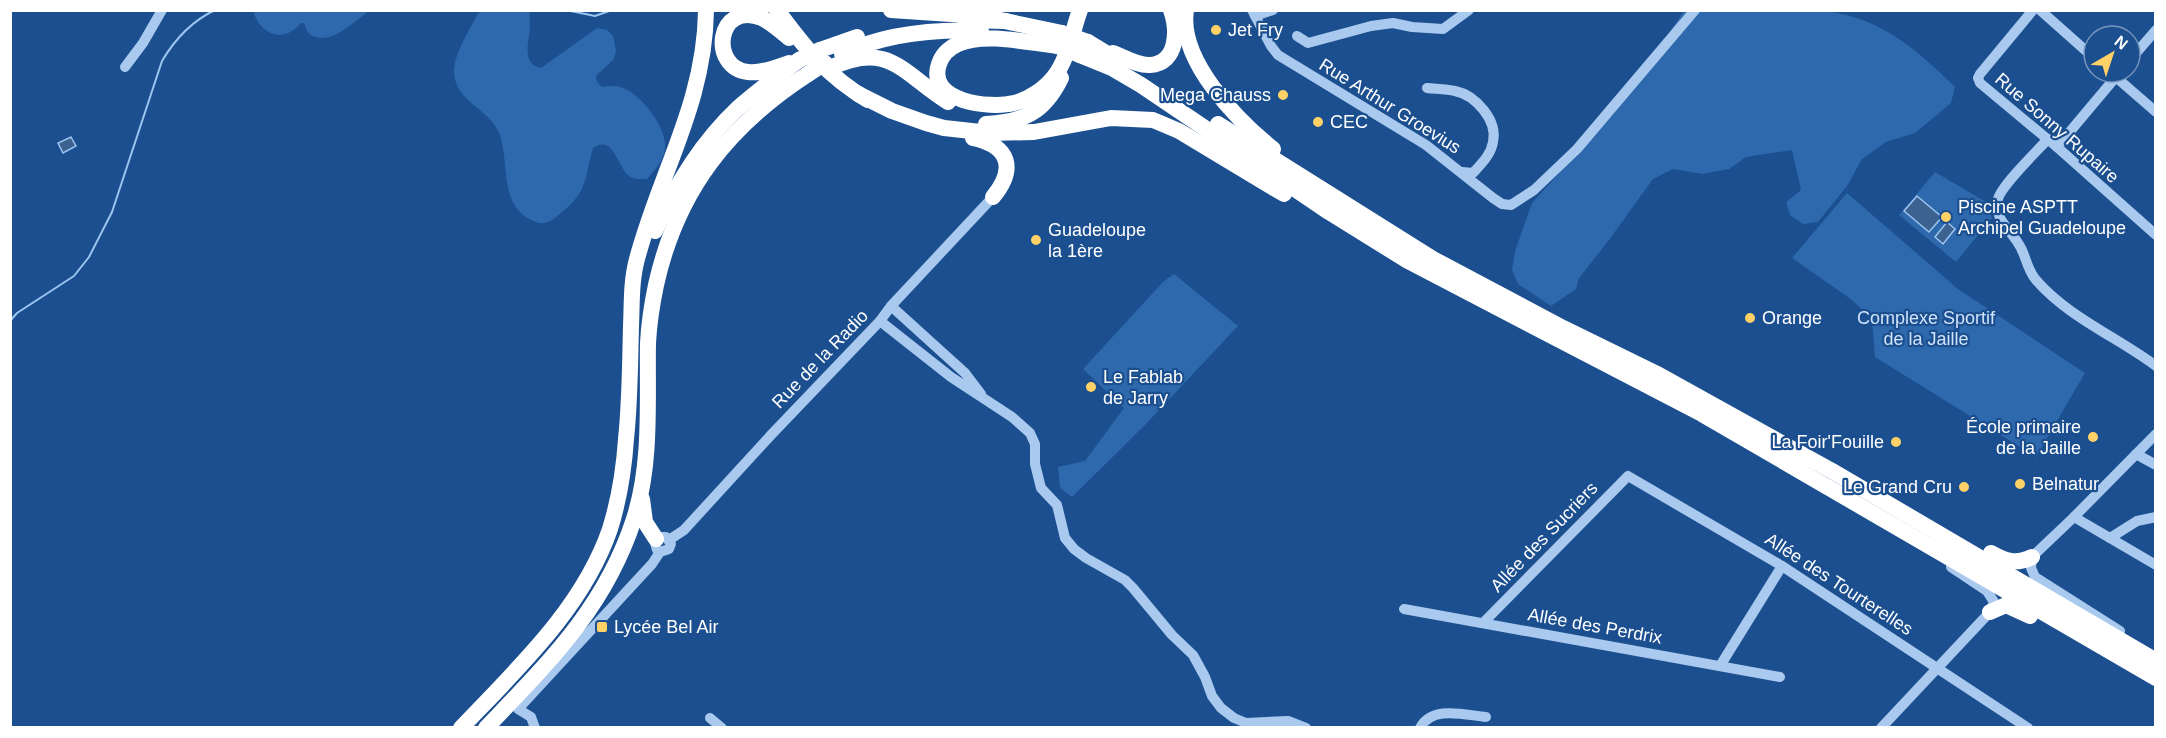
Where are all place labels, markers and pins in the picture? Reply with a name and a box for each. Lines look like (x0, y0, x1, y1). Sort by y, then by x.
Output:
place label: Jet Fry (1228, 20, 1283, 40)
marker: Jet Fry (1209, 23, 1223, 37)
place label: Mega Chauss (1160, 85, 1271, 105)
marker: Mega Chauss (1276, 88, 1290, 102)
place label: CEC (1330, 112, 1368, 132)
marker: CEC (1311, 115, 1325, 129)
place label: Piscine ASPTT Archipel Guadeloupe (1958, 197, 2126, 238)
marker: Piscine ASPTT Archipel Guadeloupe (1939, 210, 1953, 224)
place label: Guadeloupe la 1ère (1048, 220, 1146, 261)
marker: Guadeloupe la 1ère (1029, 233, 1043, 247)
place label: Orange (1762, 308, 1822, 328)
marker: Orange (1743, 311, 1757, 325)
place label: Le Fablab de Jarry (1103, 367, 1183, 408)
marker: Le Fablab de Jarry (1084, 380, 1098, 394)
place label: École primaire de la Jaille (1966, 417, 2081, 458)
marker: École primaire de la Jaille (2086, 430, 2100, 444)
place label: La Foir'Fouille (1772, 432, 1884, 452)
marker: La Foir'Fouille (1889, 435, 1903, 449)
place label: Belnatur (2032, 474, 2099, 494)
place label: Le Grand Cru (1843, 477, 1952, 497)
marker: Belnatur (2013, 477, 2027, 491)
marker: Le Grand Cru (1957, 480, 1971, 494)
place label: Lycée Bel Air (614, 617, 718, 637)
marker: Lycée Bel Air (595, 620, 609, 634)

